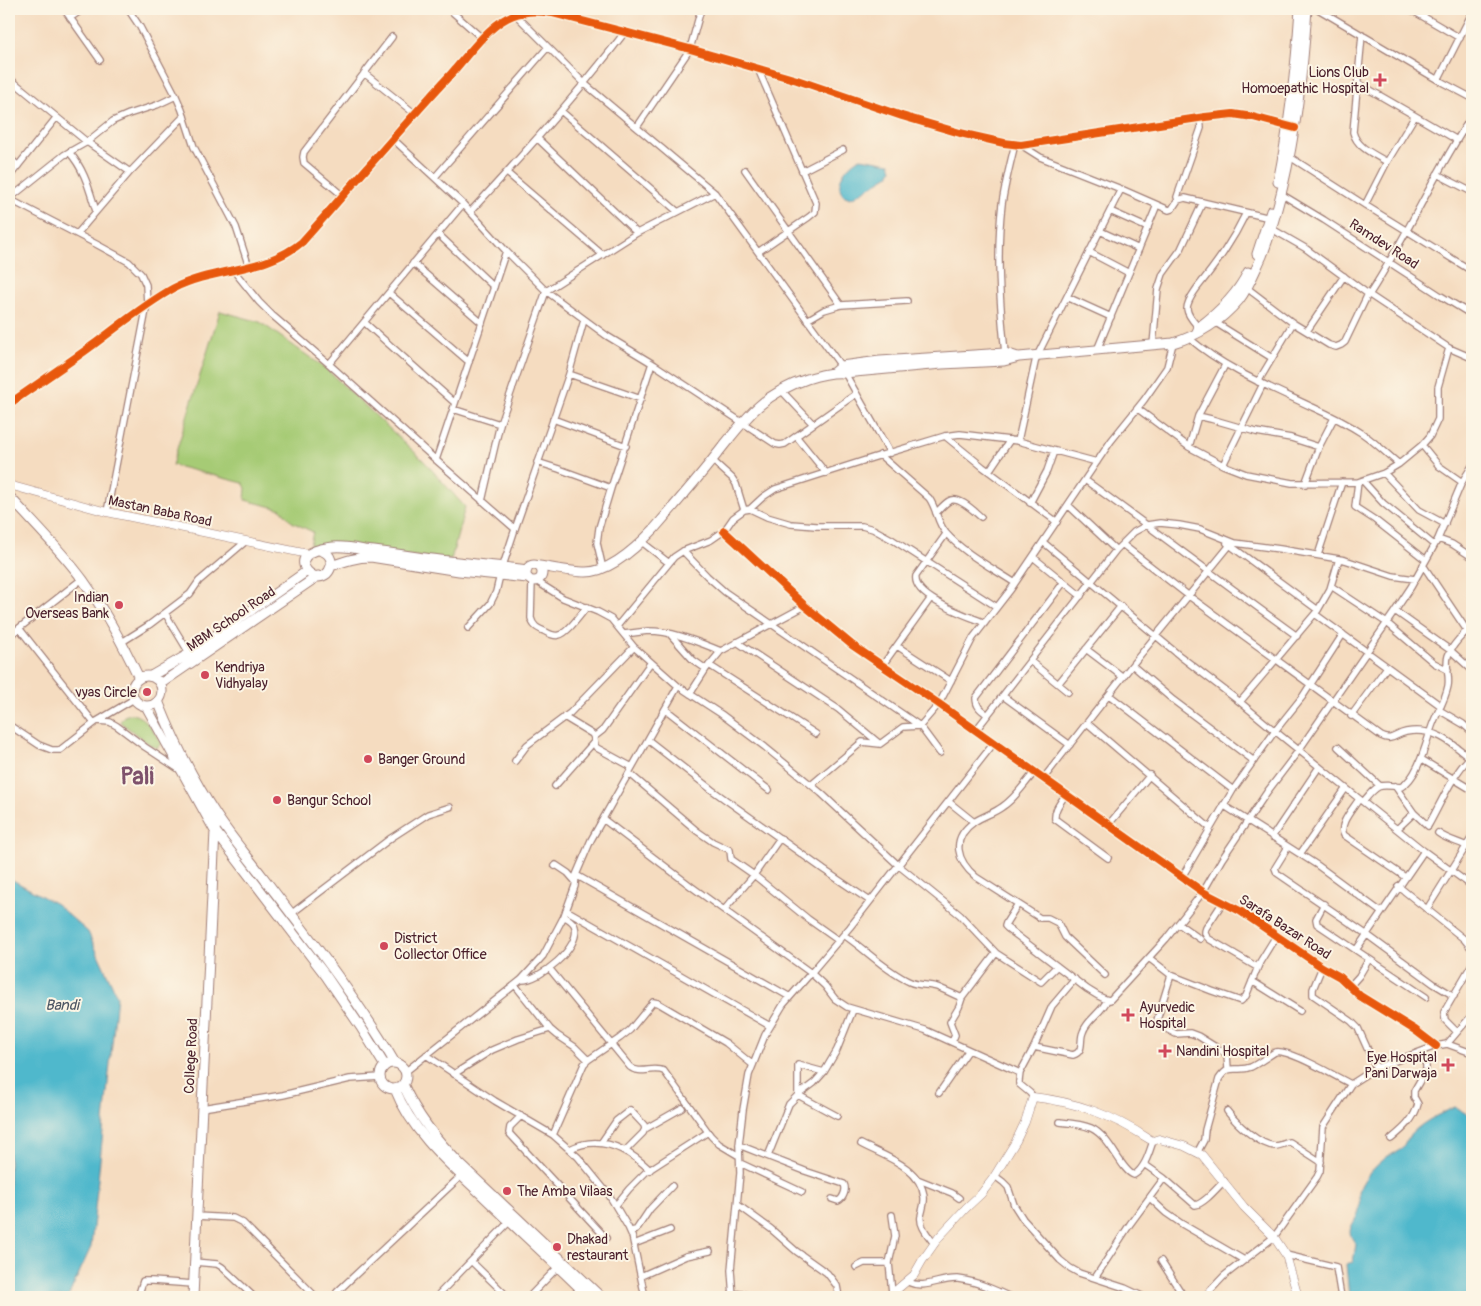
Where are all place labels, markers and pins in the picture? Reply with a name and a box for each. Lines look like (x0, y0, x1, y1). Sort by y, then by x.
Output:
place label: Lions Club Homoepathic Hospital (1241, 64, 1369, 97)
marker: Lions Club Homoepathic Hospital (1373, 73, 1387, 87)
place label: Indian Overseas Bank (25, 589, 109, 622)
marker: Indian Overseas Bank (113, 599, 125, 611)
place label: Kendriya Vidhyalay (215, 659, 268, 692)
marker: Kendriya Vidhyalay (199, 669, 211, 681)
place label: vyas Circle (74, 684, 137, 701)
marker: vyas Circle (141, 686, 153, 698)
place label: Banger Ground (378, 751, 465, 768)
marker: Banger Ground (362, 753, 374, 765)
place label: Bangur School (287, 792, 371, 809)
marker: Bangur School (271, 794, 283, 806)
place label: District Collector Office (394, 930, 487, 963)
marker: District Collector Office (378, 940, 390, 952)
place label: Ayurvedic Hospital (1139, 999, 1195, 1032)
marker: Ayurvedic Hospital (1121, 1008, 1135, 1022)
place label: Nandini Hospital (1176, 1043, 1269, 1060)
marker: Nandini Hospital (1158, 1044, 1172, 1058)
place label: Eye Hospital Pani Darwaja (1364, 1049, 1437, 1082)
marker: Eye Hospital Pani Darwaja (1441, 1058, 1455, 1072)
place label: The Amba Vilaas (517, 1183, 613, 1200)
marker: The Amba Vilaas (501, 1185, 513, 1197)
place label: Dhakad restaurant (567, 1231, 629, 1264)
marker: Dhakad restaurant (551, 1241, 563, 1253)

